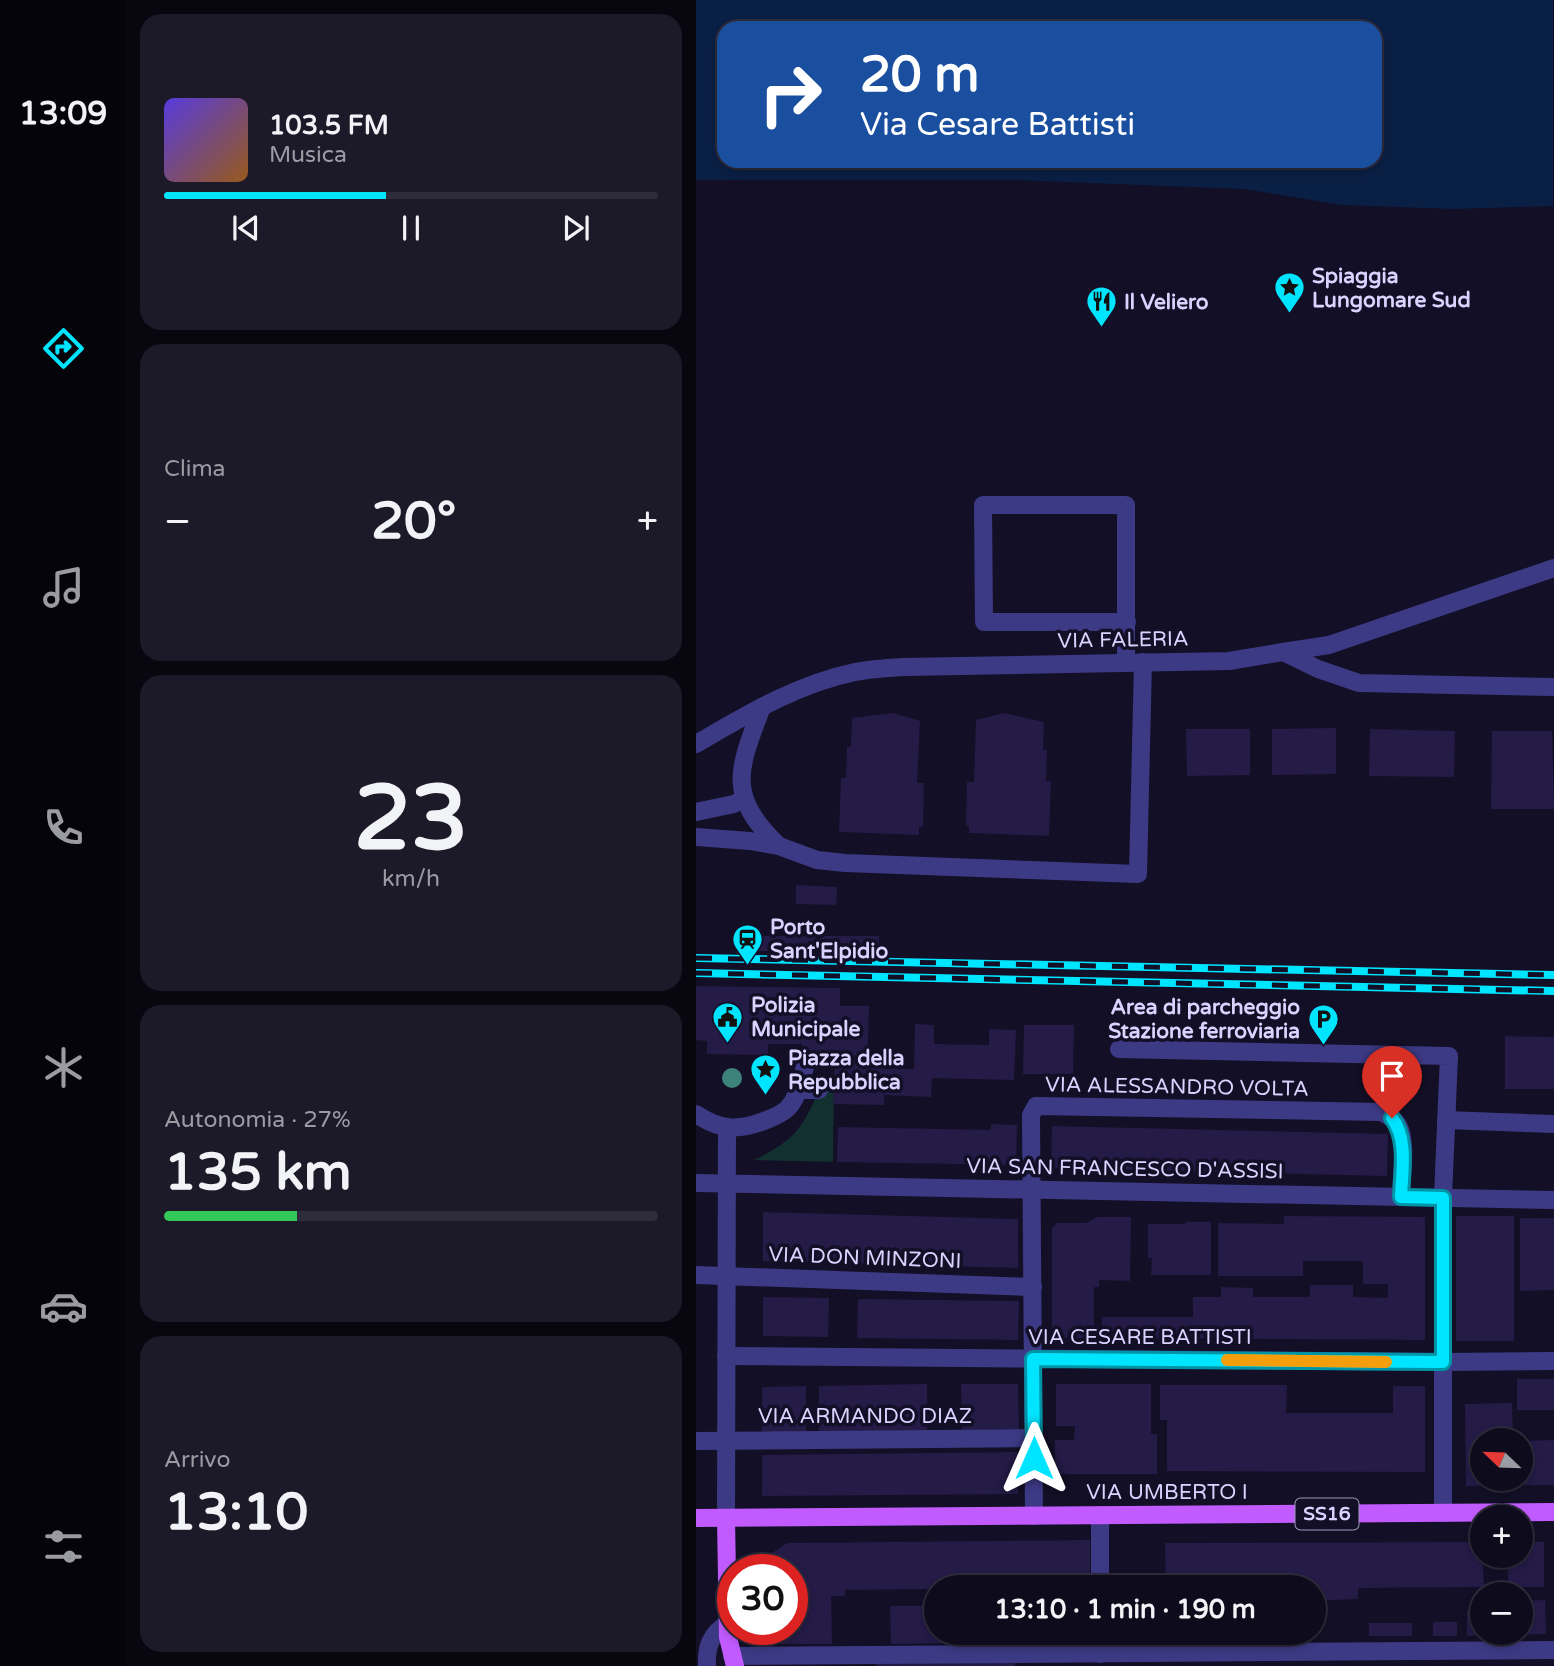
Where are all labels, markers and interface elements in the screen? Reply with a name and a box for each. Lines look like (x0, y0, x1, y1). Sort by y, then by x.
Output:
text: 20 m (860, 46, 979, 105)
icon: right (745, 49, 836, 140)
text: 13:09 (19, 95, 107, 133)
text: Via Cesare Battisti (860, 106, 1135, 144)
text: 103.5 FM (269, 110, 389, 141)
text: Musica (269, 141, 347, 169)
icon: previous (227, 209, 265, 247)
icon: pause (392, 209, 430, 247)
icon: next (557, 209, 595, 247)
place label: Spiaggia Lungomare Sud (1312, 264, 1471, 313)
place icon: Spiaggia Lungomare Sud (1272, 271, 1306, 315)
restaurant icon: Il Veliero (1084, 285, 1118, 329)
place label: Il Veliero (1124, 290, 1209, 315)
icon: directions (39, 324, 88, 373)
text: Clima (164, 455, 225, 483)
text: 20° (371, 490, 456, 553)
text: − (164, 499, 191, 545)
text: + (637, 499, 658, 545)
icon: music (39, 563, 88, 612)
street label: VIA FALERIA (1057, 626, 1189, 654)
text: 23 (354, 764, 468, 874)
icon: phone (39, 803, 88, 852)
text: km/h (382, 865, 440, 893)
place label: Porto Sant'Elpidio (770, 915, 889, 964)
station icon: Porto Sant'Elpidio (730, 922, 764, 966)
place label: Polizia Municipale (751, 993, 861, 1042)
place label: Area di parcheggio Stazione ferroviaria (1108, 995, 1300, 1044)
public building icon: Polizia Municipale (711, 1000, 745, 1044)
parking icon: Area di parcheggio Stazione ferroviaria (1306, 1002, 1340, 1046)
icon: climate (39, 1043, 88, 1092)
place label: Piazza della Repubblica (788, 1046, 905, 1095)
pin (1362, 1046, 1422, 1118)
place icon: Piazza della Repubblica (748, 1053, 782, 1097)
icon: arrive (1373, 1057, 1411, 1095)
street label: VIA ALESSANDRO VOLTA (1045, 1072, 1309, 1102)
text: Autonomia · 27% (164, 1106, 351, 1134)
text: 135 km (164, 1141, 352, 1204)
street label: VIA SAN FRANCESCO D'ASSISI (966, 1154, 1284, 1184)
street label: VIA DON MINZONI (768, 1242, 962, 1274)
icon: car (39, 1282, 88, 1331)
street label: VIA CESARE BATTISTI (1028, 1325, 1252, 1350)
street label: VIA ARMANDO DIAZ (758, 1404, 972, 1429)
position arrow (997, 1421, 1071, 1495)
north arrow (1470, 1428, 1532, 1491)
map controls (1470, 1428, 1533, 1645)
text: Arrivo (164, 1446, 230, 1474)
street label: VIA UMBERTO I (1086, 1480, 1248, 1505)
text: 13:10 (164, 1481, 308, 1544)
road number: SS16 (1296, 1498, 1358, 1530)
button: + (1470, 1505, 1533, 1568)
icon: filters (39, 1522, 88, 1571)
speed limit sign: 30 (717, 1554, 808, 1645)
button: − (1470, 1582, 1533, 1645)
text: 13:10 · 1 min · 190 m (994, 1594, 1256, 1625)

